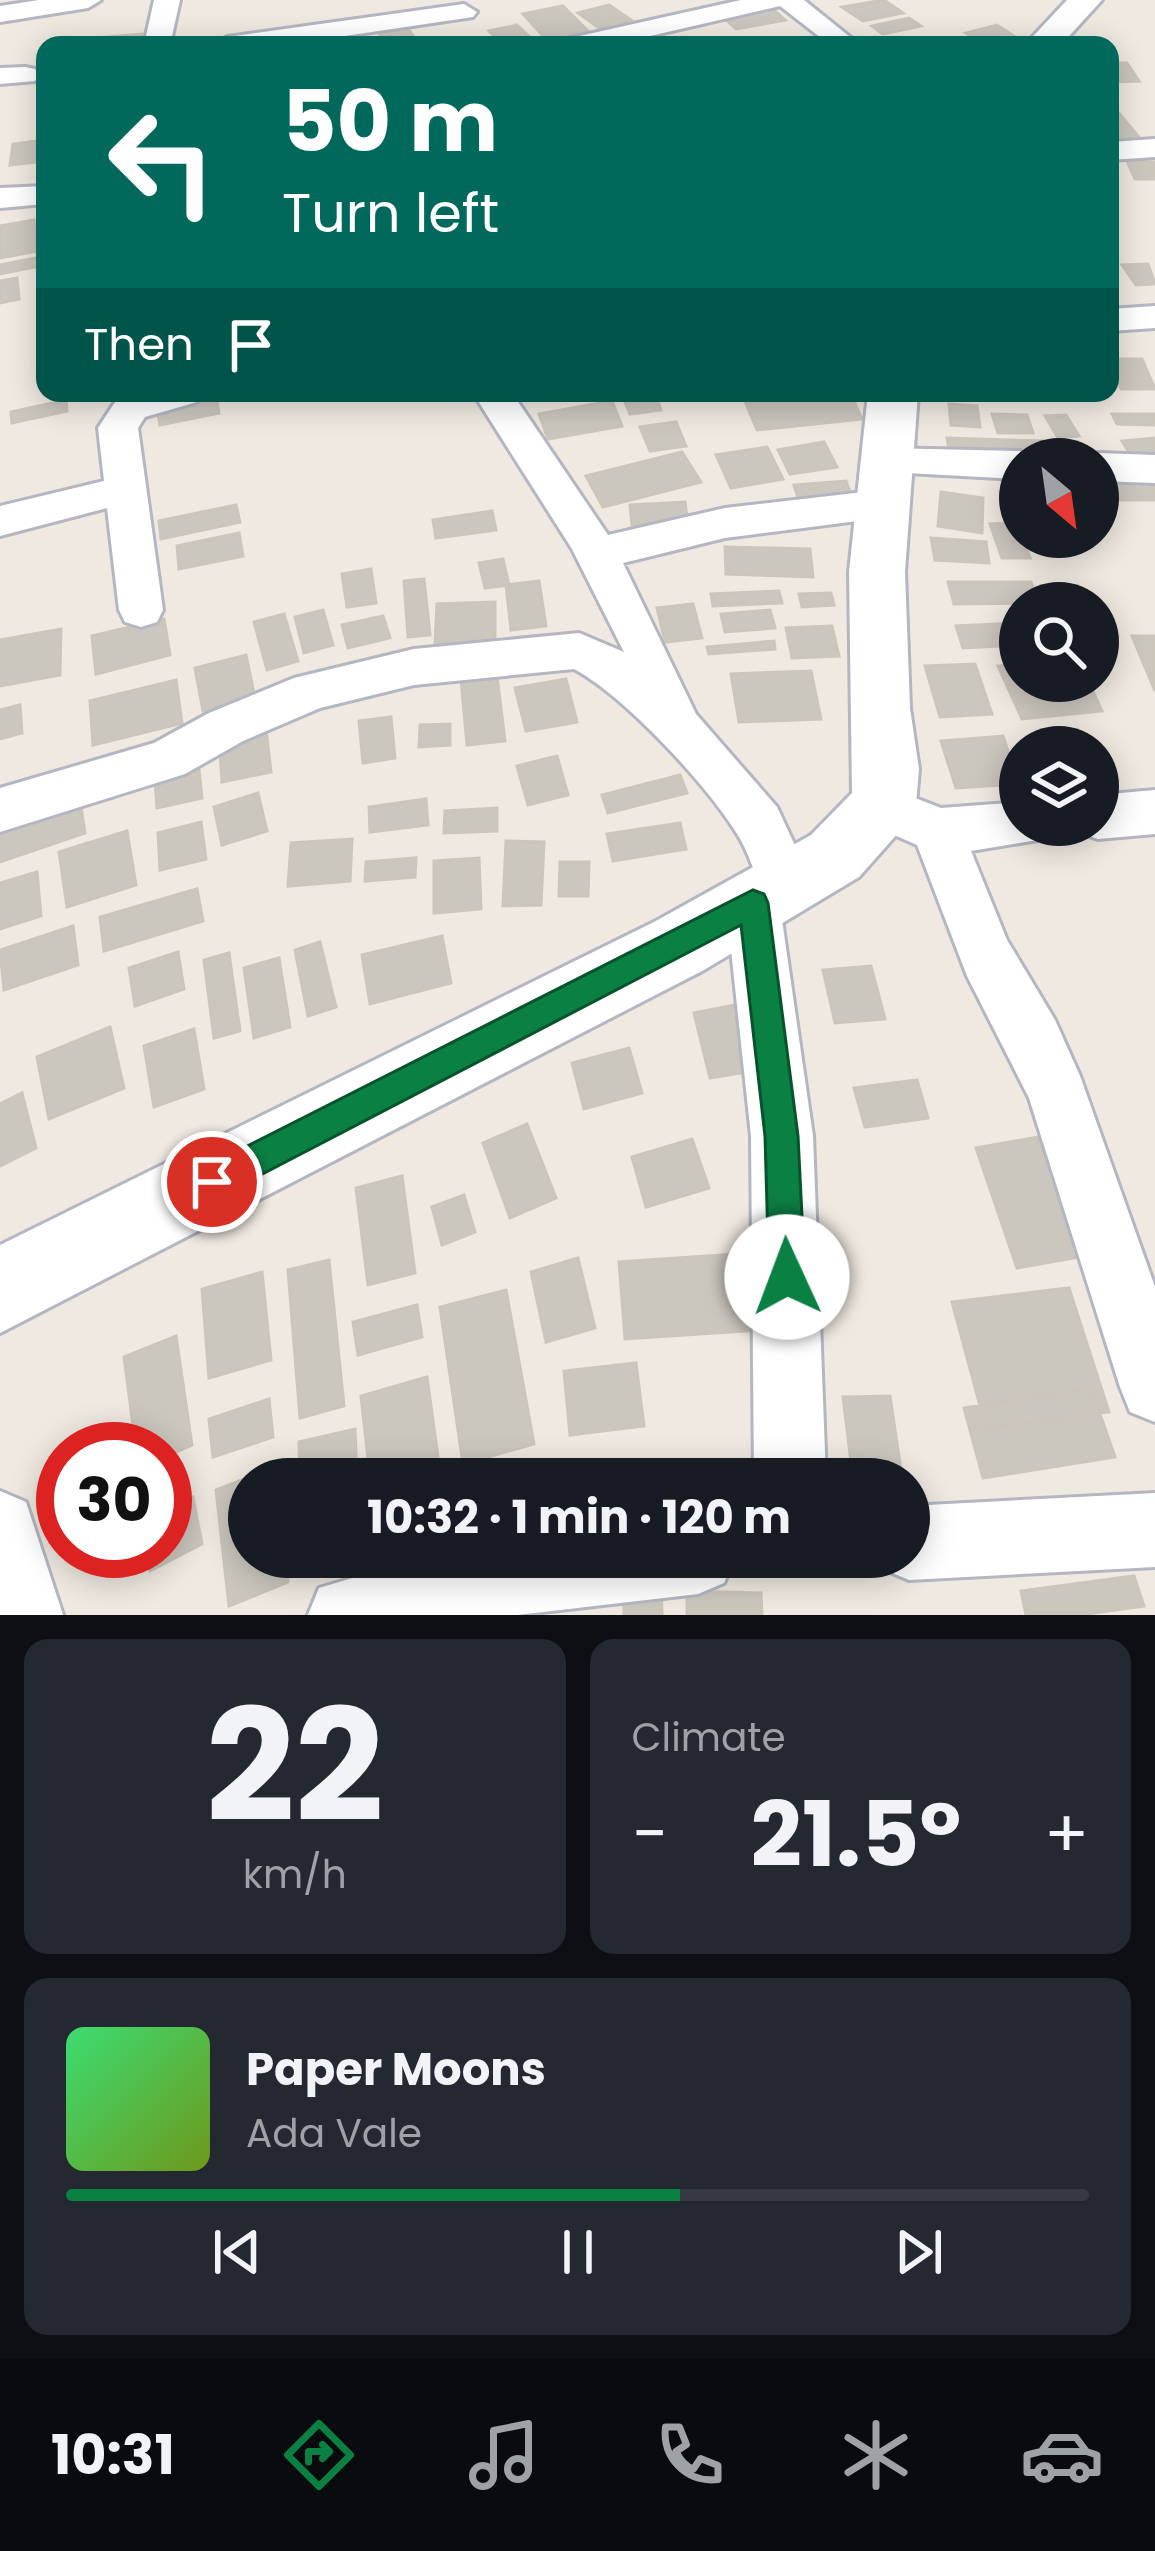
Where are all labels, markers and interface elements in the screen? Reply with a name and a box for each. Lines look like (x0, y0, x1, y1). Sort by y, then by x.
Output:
text: 50 m (282, 63, 498, 180)
icon: left (84, 84, 240, 240)
text: Turn left (282, 175, 499, 251)
icon: arrive (218, 312, 284, 378)
text: Then (84, 313, 194, 376)
north arrow (999, 438, 1119, 558)
map controls (999, 438, 1119, 846)
button: search (999, 582, 1119, 702)
button: layers (999, 726, 1119, 846)
pin (161, 1131, 263, 1233)
icon: arrive (179, 1149, 245, 1215)
position arrow (724, 1214, 850, 1340)
speed limit sign: 30 (36, 1422, 192, 1578)
text: 10:32 · 1 min · 120 m (367, 1486, 791, 1549)
text: 22 (206, 1657, 384, 1876)
text: Climate (632, 1710, 786, 1765)
text: 21.5° (751, 1771, 961, 1898)
text: − (632, 1788, 668, 1880)
text: + (1044, 1788, 1089, 1880)
text: km/h (243, 1847, 347, 1902)
text: Paper Moons (246, 2038, 546, 2101)
text: Ada Vale (246, 2106, 422, 2161)
icon: previous (204, 2219, 270, 2285)
icon: pause (545, 2219, 611, 2285)
icon: next (886, 2219, 952, 2285)
icon: directions (277, 2413, 361, 2497)
icon: music (462, 2413, 546, 2497)
icon: phone (648, 2413, 732, 2497)
icon: climate (834, 2413, 918, 2497)
icon: car (1020, 2413, 1104, 2497)
text: 10:31 (51, 2417, 175, 2493)

